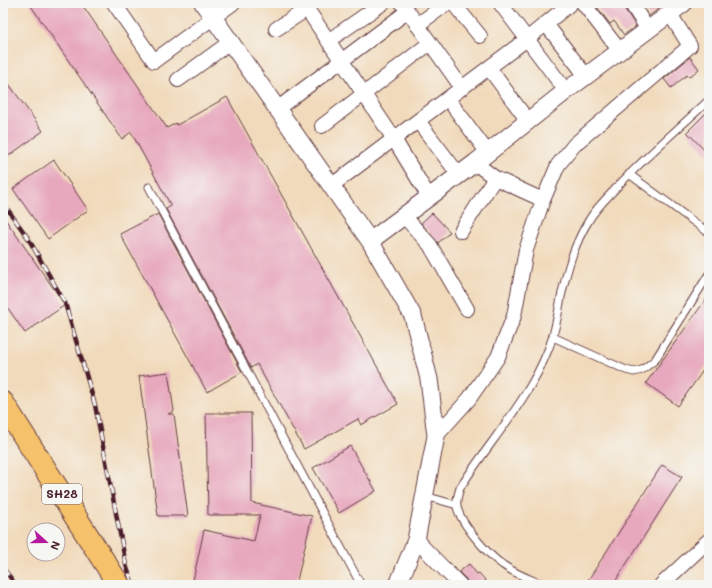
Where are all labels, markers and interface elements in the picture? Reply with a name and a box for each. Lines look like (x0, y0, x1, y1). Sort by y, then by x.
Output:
road number: SH28 (42, 484, 82, 504)
north arrow (26, 522, 66, 562)
text: N (47, 539, 64, 552)

